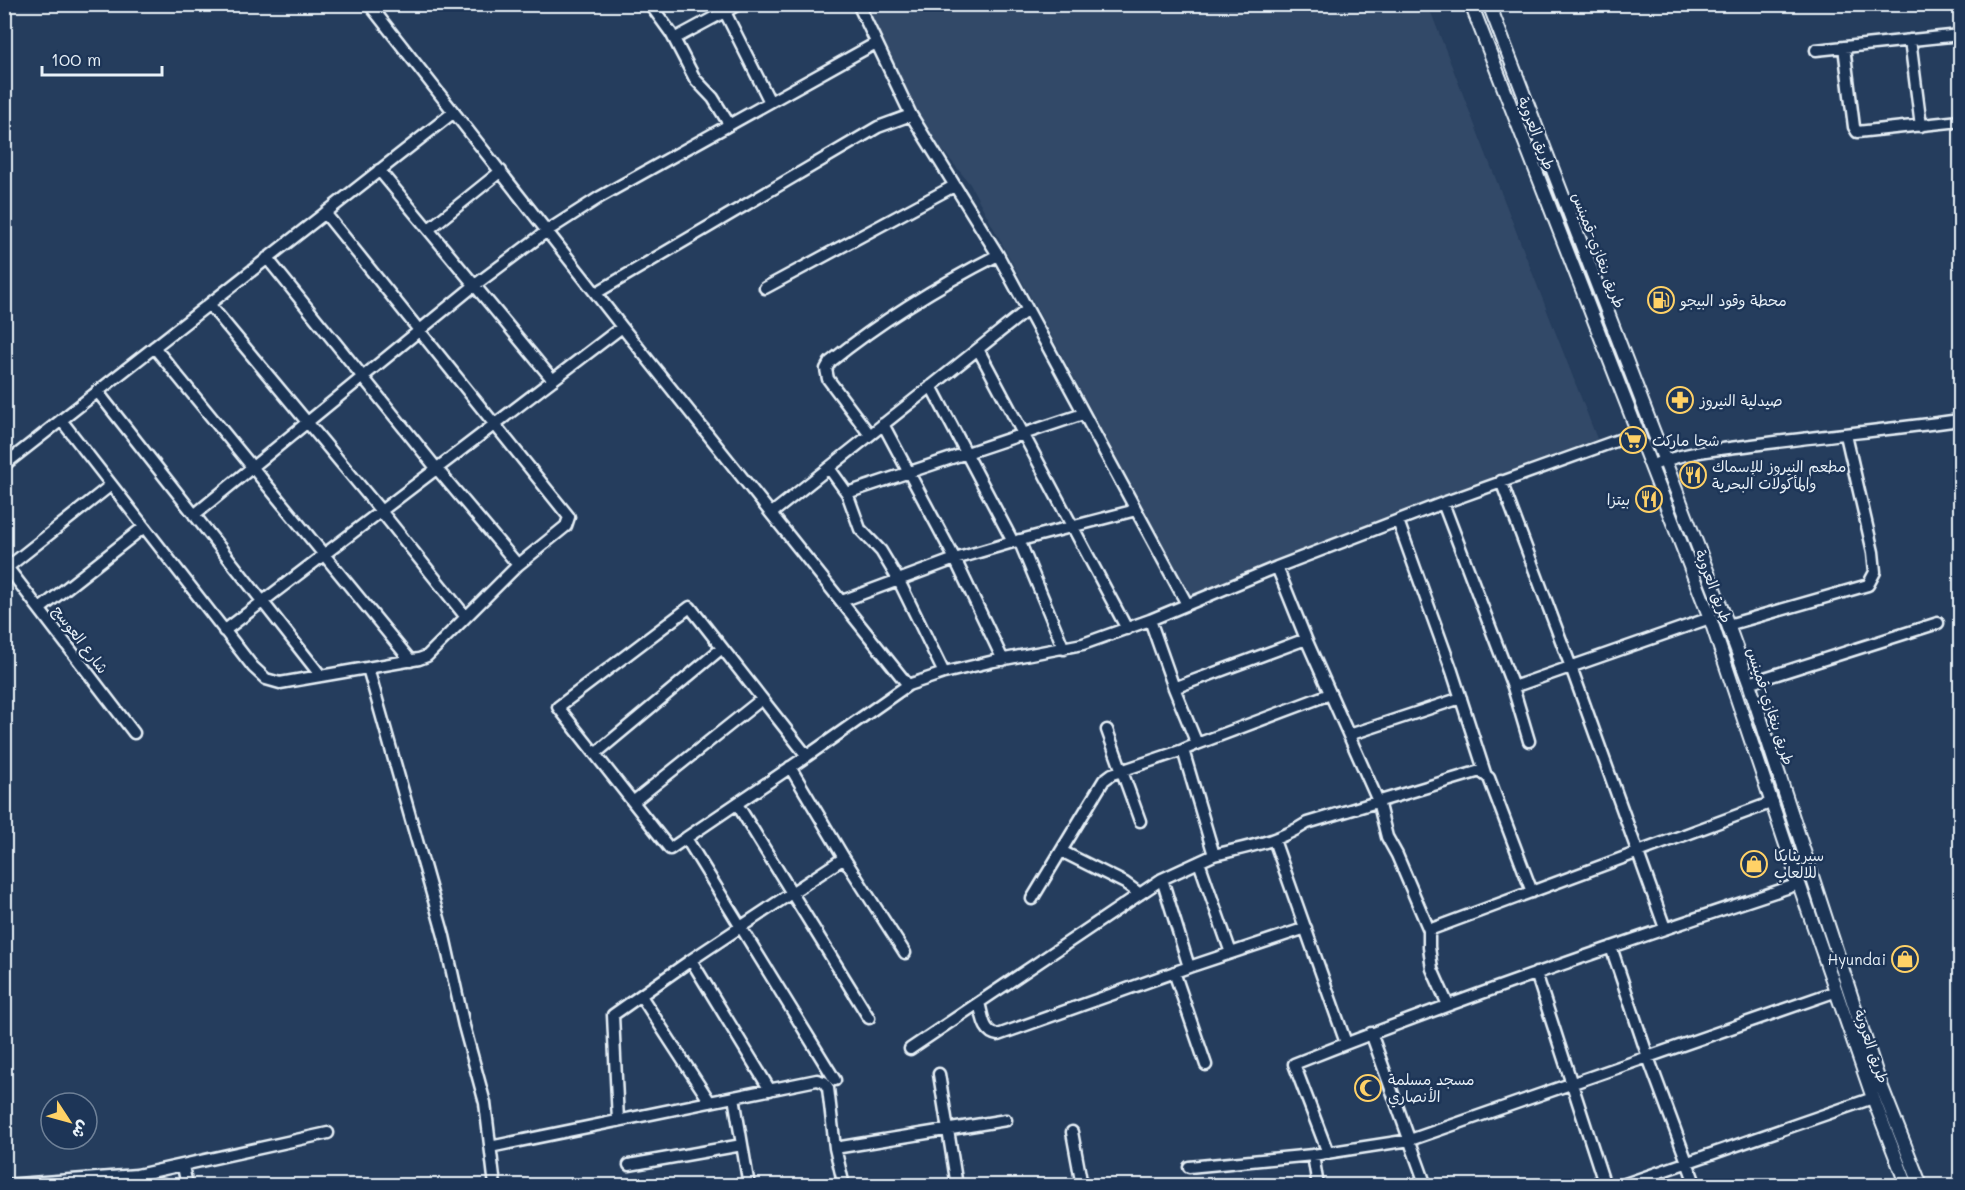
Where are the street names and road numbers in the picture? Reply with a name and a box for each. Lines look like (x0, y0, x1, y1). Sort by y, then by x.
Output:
street label: طريق العروبة (1514, 93, 1560, 173)
street label: طريق بنغازي-قمينس (1566, 189, 1630, 311)
street label: طريق العروبة (1691, 546, 1737, 626)
street label: شارع العوسج (48, 601, 113, 678)
street label: طريق بنغازي-قمينس (1741, 645, 1799, 768)
street label: طريق العروبة (1850, 1006, 1894, 1086)

